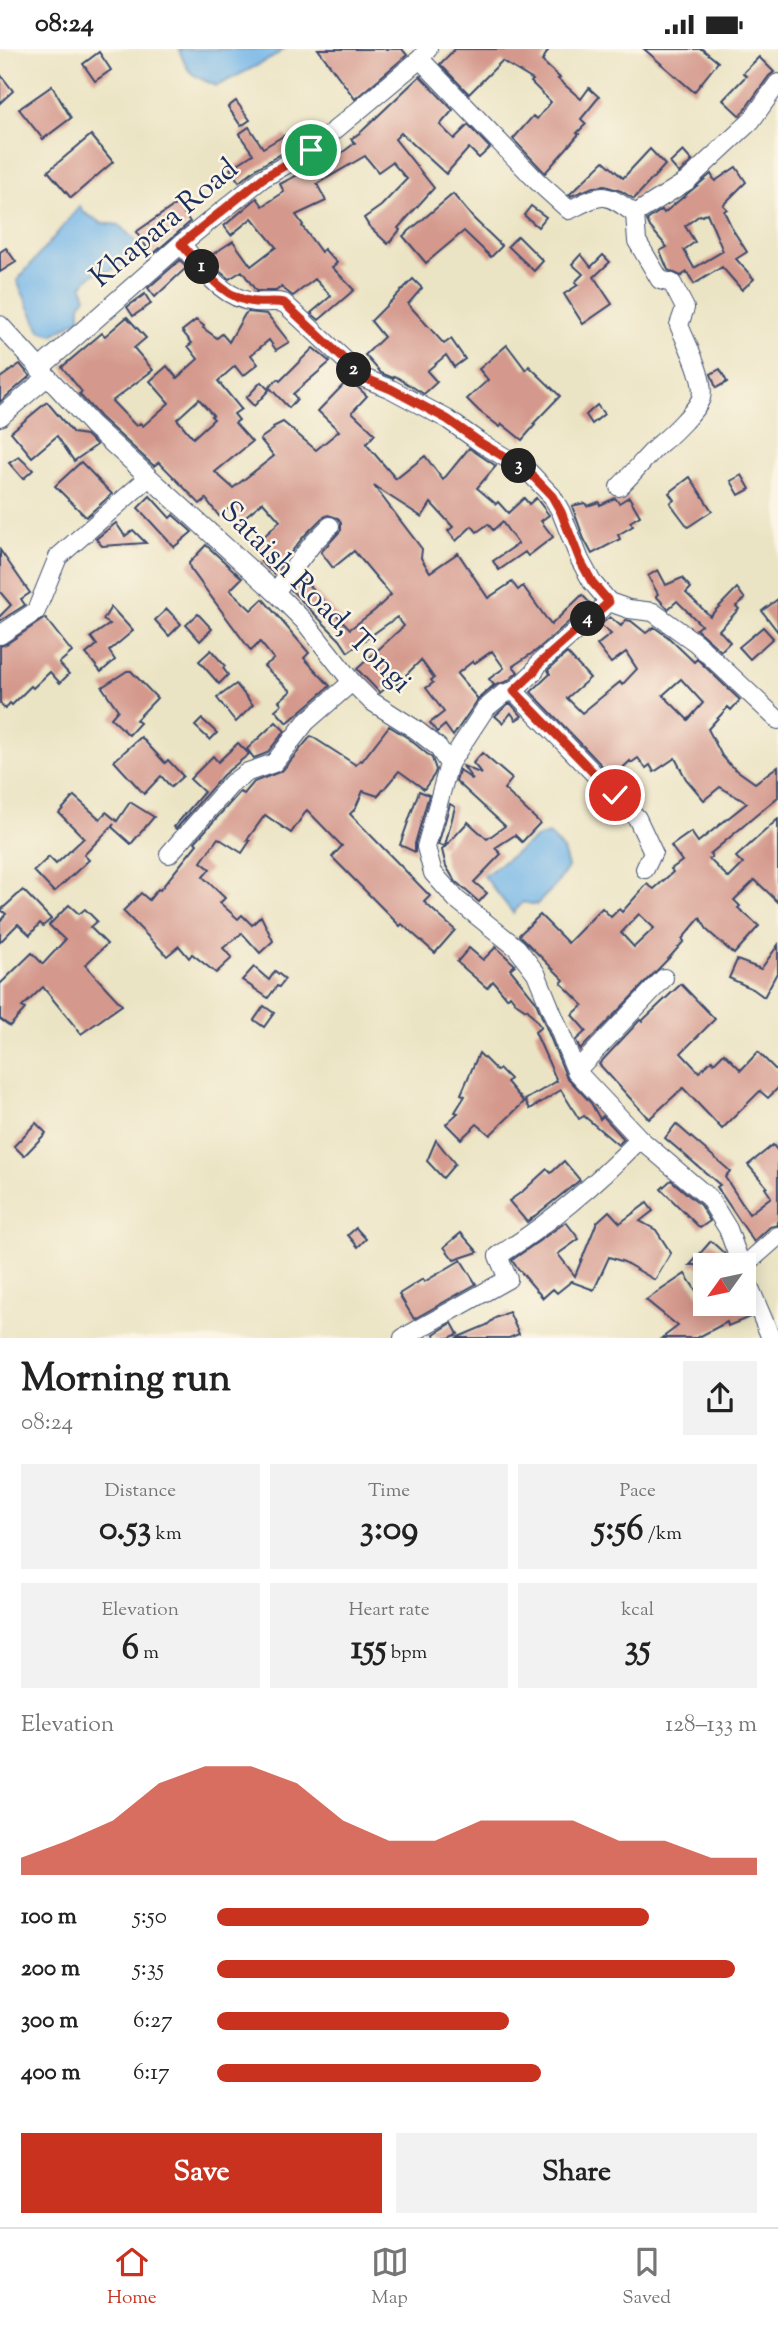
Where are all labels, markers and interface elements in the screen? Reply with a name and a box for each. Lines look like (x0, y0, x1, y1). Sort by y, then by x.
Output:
text: 08:24 (35, 6, 94, 43)
pin (281, 120, 341, 180)
icon: arrive (292, 131, 330, 169)
street label: Khapara Road (82, 149, 248, 299)
pin: 1 (184, 249, 220, 284)
text: 1 (198, 253, 205, 280)
pin: 2 (336, 353, 372, 387)
text: 2 (349, 356, 358, 383)
pin: 3 (502, 449, 536, 483)
text: 3 (515, 452, 522, 479)
street label: Sataish Road, Tongi (209, 492, 421, 704)
pin: 4 (570, 601, 606, 637)
text: 4 (583, 605, 592, 632)
pin (585, 765, 645, 825)
icon: check (596, 776, 634, 814)
north arrow (693, 1253, 756, 1316)
map controls (693, 1253, 756, 1316)
text: Morning run (21, 1354, 231, 1408)
button: share (683, 1361, 757, 1435)
text: 08:24 (21, 1407, 73, 1440)
text: Distance (105, 1478, 176, 1505)
text: Time (368, 1478, 410, 1505)
text: Pace (619, 1478, 656, 1505)
text: 0.53 (99, 1505, 152, 1556)
text: 3:09 (360, 1505, 418, 1556)
text: 5:56 (593, 1505, 644, 1556)
text: km (152, 1521, 182, 1548)
text: /km (644, 1521, 682, 1548)
text: Elevation (102, 1597, 179, 1624)
text: Heart rate (348, 1597, 430, 1624)
text: kcal (621, 1597, 654, 1624)
text: 6 (122, 1624, 139, 1675)
text: 155 (351, 1624, 387, 1675)
text: 35 (625, 1624, 651, 1675)
text: m (139, 1640, 159, 1667)
text: bpm (387, 1640, 427, 1667)
text: Elevation (21, 1709, 114, 1742)
text: 128–133 m (665, 1709, 757, 1742)
text: 100 m (21, 1901, 77, 1934)
text: 5:50 (133, 1901, 167, 1934)
text: 200 m (21, 1953, 80, 1986)
text: 5:35 (133, 1953, 164, 1986)
text: 300 m (21, 2005, 78, 2038)
text: 6:27 (133, 2005, 172, 2038)
text: 400 m (21, 2057, 81, 2090)
text: 6:17 (133, 2057, 170, 2090)
button: Save (21, 2133, 382, 2213)
button: Share (396, 2133, 757, 2213)
tab: Home (107, 2243, 157, 2312)
tab: Map (371, 2243, 409, 2312)
tab: Saved (622, 2243, 671, 2312)

